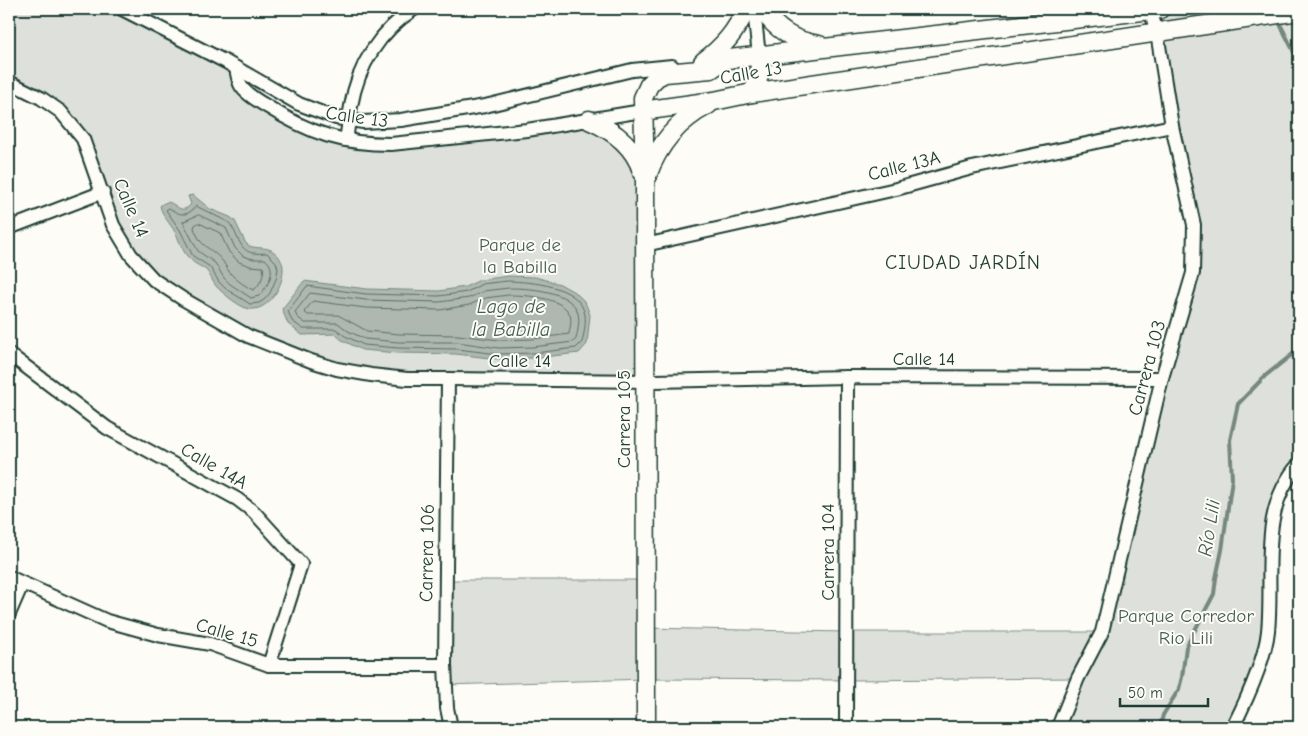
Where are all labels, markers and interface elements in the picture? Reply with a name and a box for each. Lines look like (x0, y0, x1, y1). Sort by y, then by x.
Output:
street label: Calle 13 (718, 57, 784, 89)
street label: Calle 13 (324, 102, 390, 132)
street label: Calle 13A (866, 146, 942, 186)
street label: Calle 14 (109, 175, 153, 241)
park label: Parque de la Babilla (479, 234, 561, 278)
district label: CIUDAD JARDÍN (885, 251, 1041, 274)
water label: Lago de la Babilla (472, 295, 550, 341)
street label: Carrera 103 (1124, 318, 1170, 418)
street label: Calle 14 (893, 348, 955, 370)
street label: Calle 14 (489, 350, 551, 372)
street label: Carrera 105 (613, 370, 635, 468)
street label: Calle 14A (177, 438, 251, 494)
water label: Río Lili (1193, 498, 1225, 558)
street label: Carrera 104 (817, 503, 839, 601)
street label: Carrera 106 (415, 504, 439, 602)
park label: Parque Corredor Rio Lili (1118, 605, 1254, 649)
street label: Calle 15 (193, 614, 261, 652)
scale bar (1120, 676, 1208, 708)
text: 50 m (1128, 684, 1163, 702)

